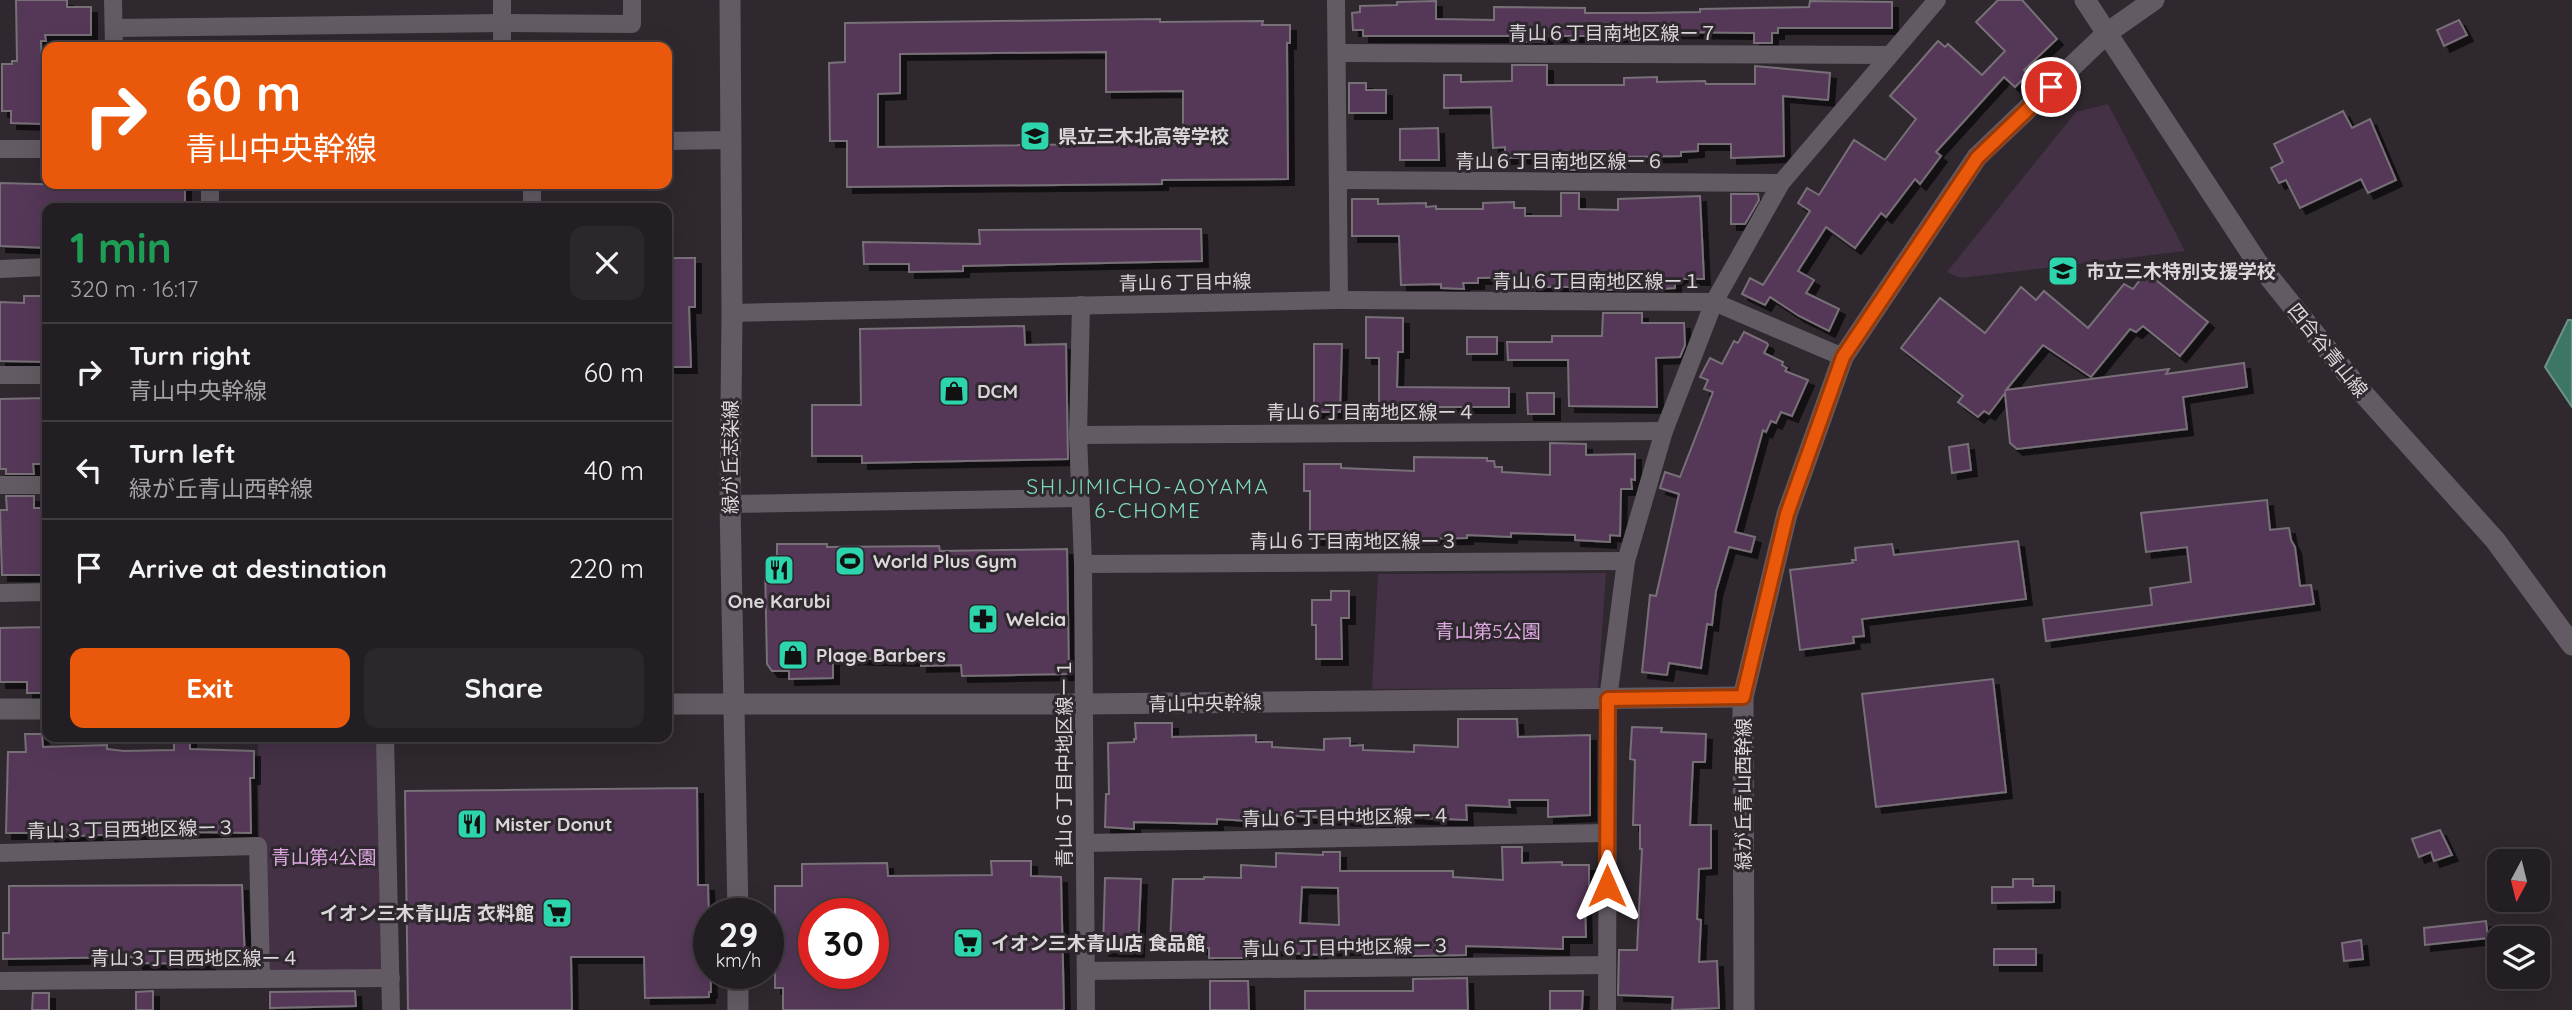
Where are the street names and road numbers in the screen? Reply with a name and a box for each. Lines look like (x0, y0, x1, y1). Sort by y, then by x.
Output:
street label: 青山６丁目南地区線ー７ (1508, 21, 1718, 45)
street label: 青山６丁目南地区線ー６ (1455, 149, 1665, 173)
street label: 青山６丁目中線 (1118, 269, 1252, 295)
street label: 青山６丁目南地区線ー１ (1492, 269, 1702, 293)
street label: 四合谷青山線 (2283, 298, 2373, 402)
street label: 緑が丘志染線 (718, 400, 742, 514)
street label: 青山６丁目南地区線ー４ (1266, 400, 1476, 424)
street label: 青山６丁目南地区線ー３ (1249, 529, 1459, 553)
street label: 青山６丁目中地区線ー１ (1052, 658, 1076, 868)
street label: 青山中央幹線 (1148, 690, 1262, 716)
street label: 緑が丘青山西幹線 (1731, 718, 1755, 870)
street label: 青山６丁目中地区線ー４ (1241, 803, 1451, 831)
street label: 青山３丁目西地区線ー３ (26, 815, 236, 843)
street label: 青山６丁目中地区線ー３ (1241, 933, 1451, 961)
street label: 青山３丁目西地区線ー４ (90, 946, 300, 970)

